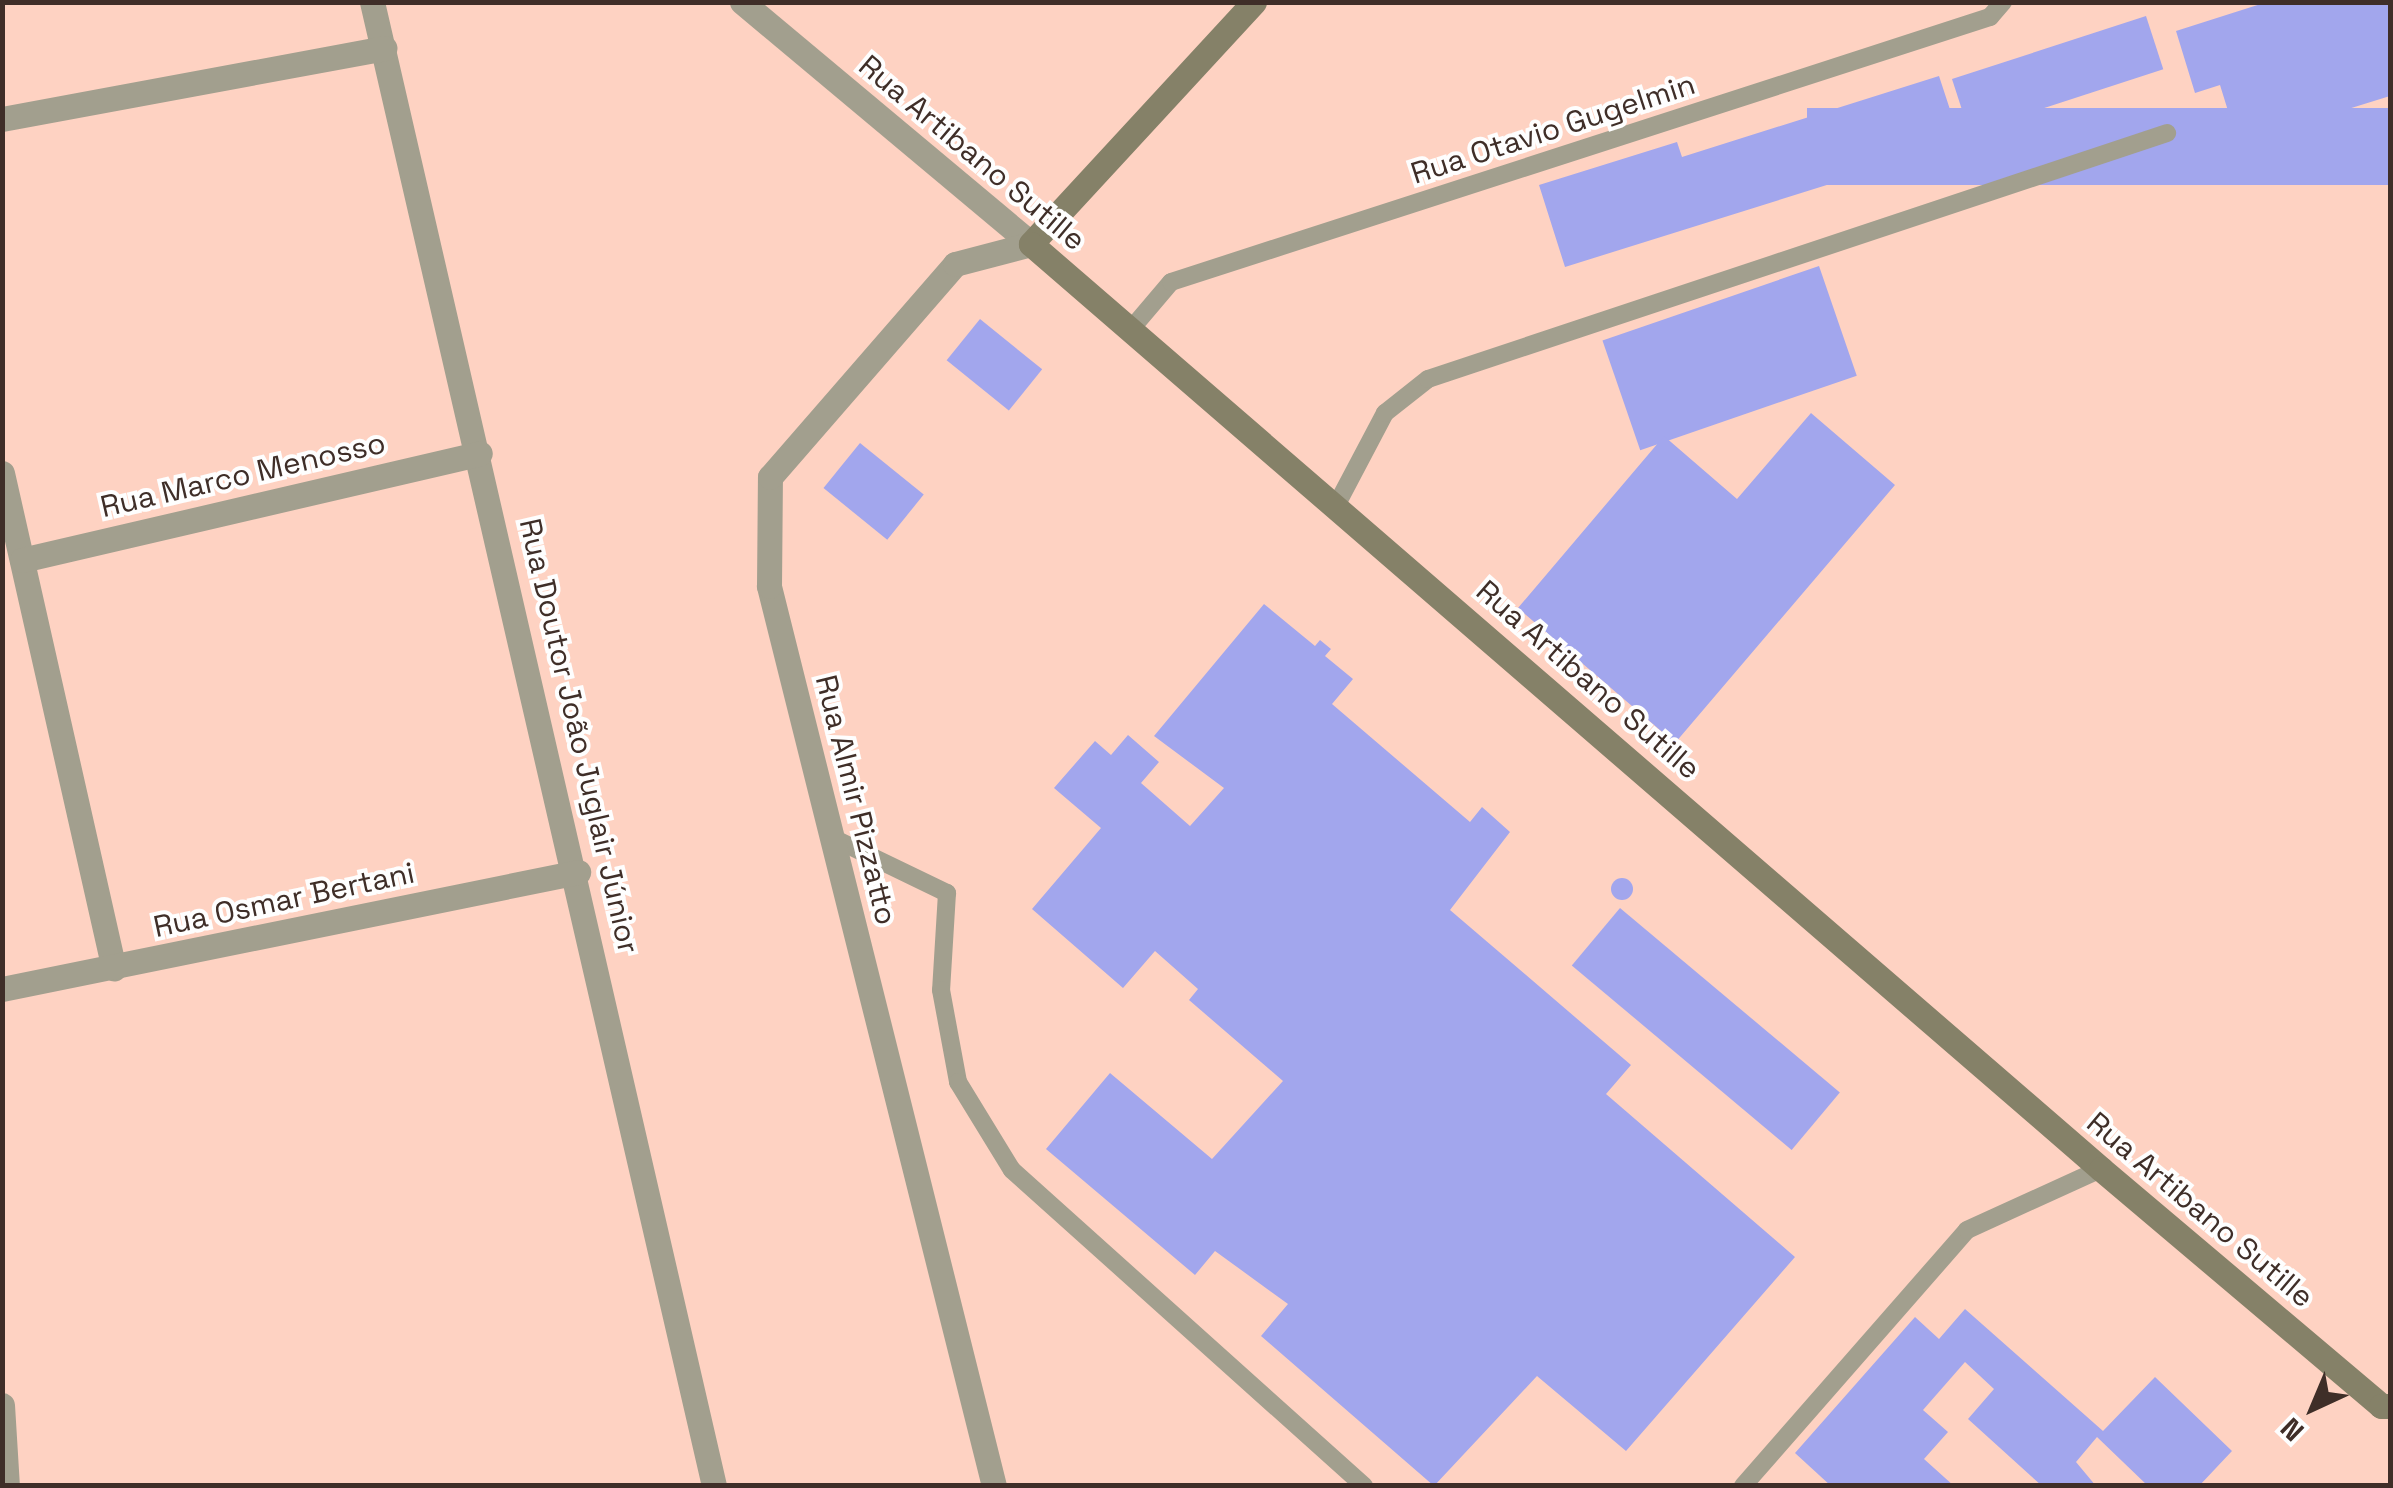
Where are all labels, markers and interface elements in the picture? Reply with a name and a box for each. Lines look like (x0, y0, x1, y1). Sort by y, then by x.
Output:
street label: Rua Artibano Sutille (851, 48, 1093, 258)
street label: Rua Otavio Gugelmin (1407, 66, 1699, 192)
street label: Rua Marco Menosso (97, 425, 389, 525)
street label: Rua Doutor João Juglair Júnior (511, 515, 647, 957)
street label: Rua Artibano Sutille (1469, 573, 1707, 787)
street label: Rua Almir Pizzatto (808, 671, 904, 929)
street label: Rua Osmar Bertani (150, 855, 418, 945)
street label: Rua Artibano Sutille (2079, 1105, 2321, 1315)
north arrow (2263, 1358, 2363, 1458)
text: N (2273, 1410, 2311, 1449)

